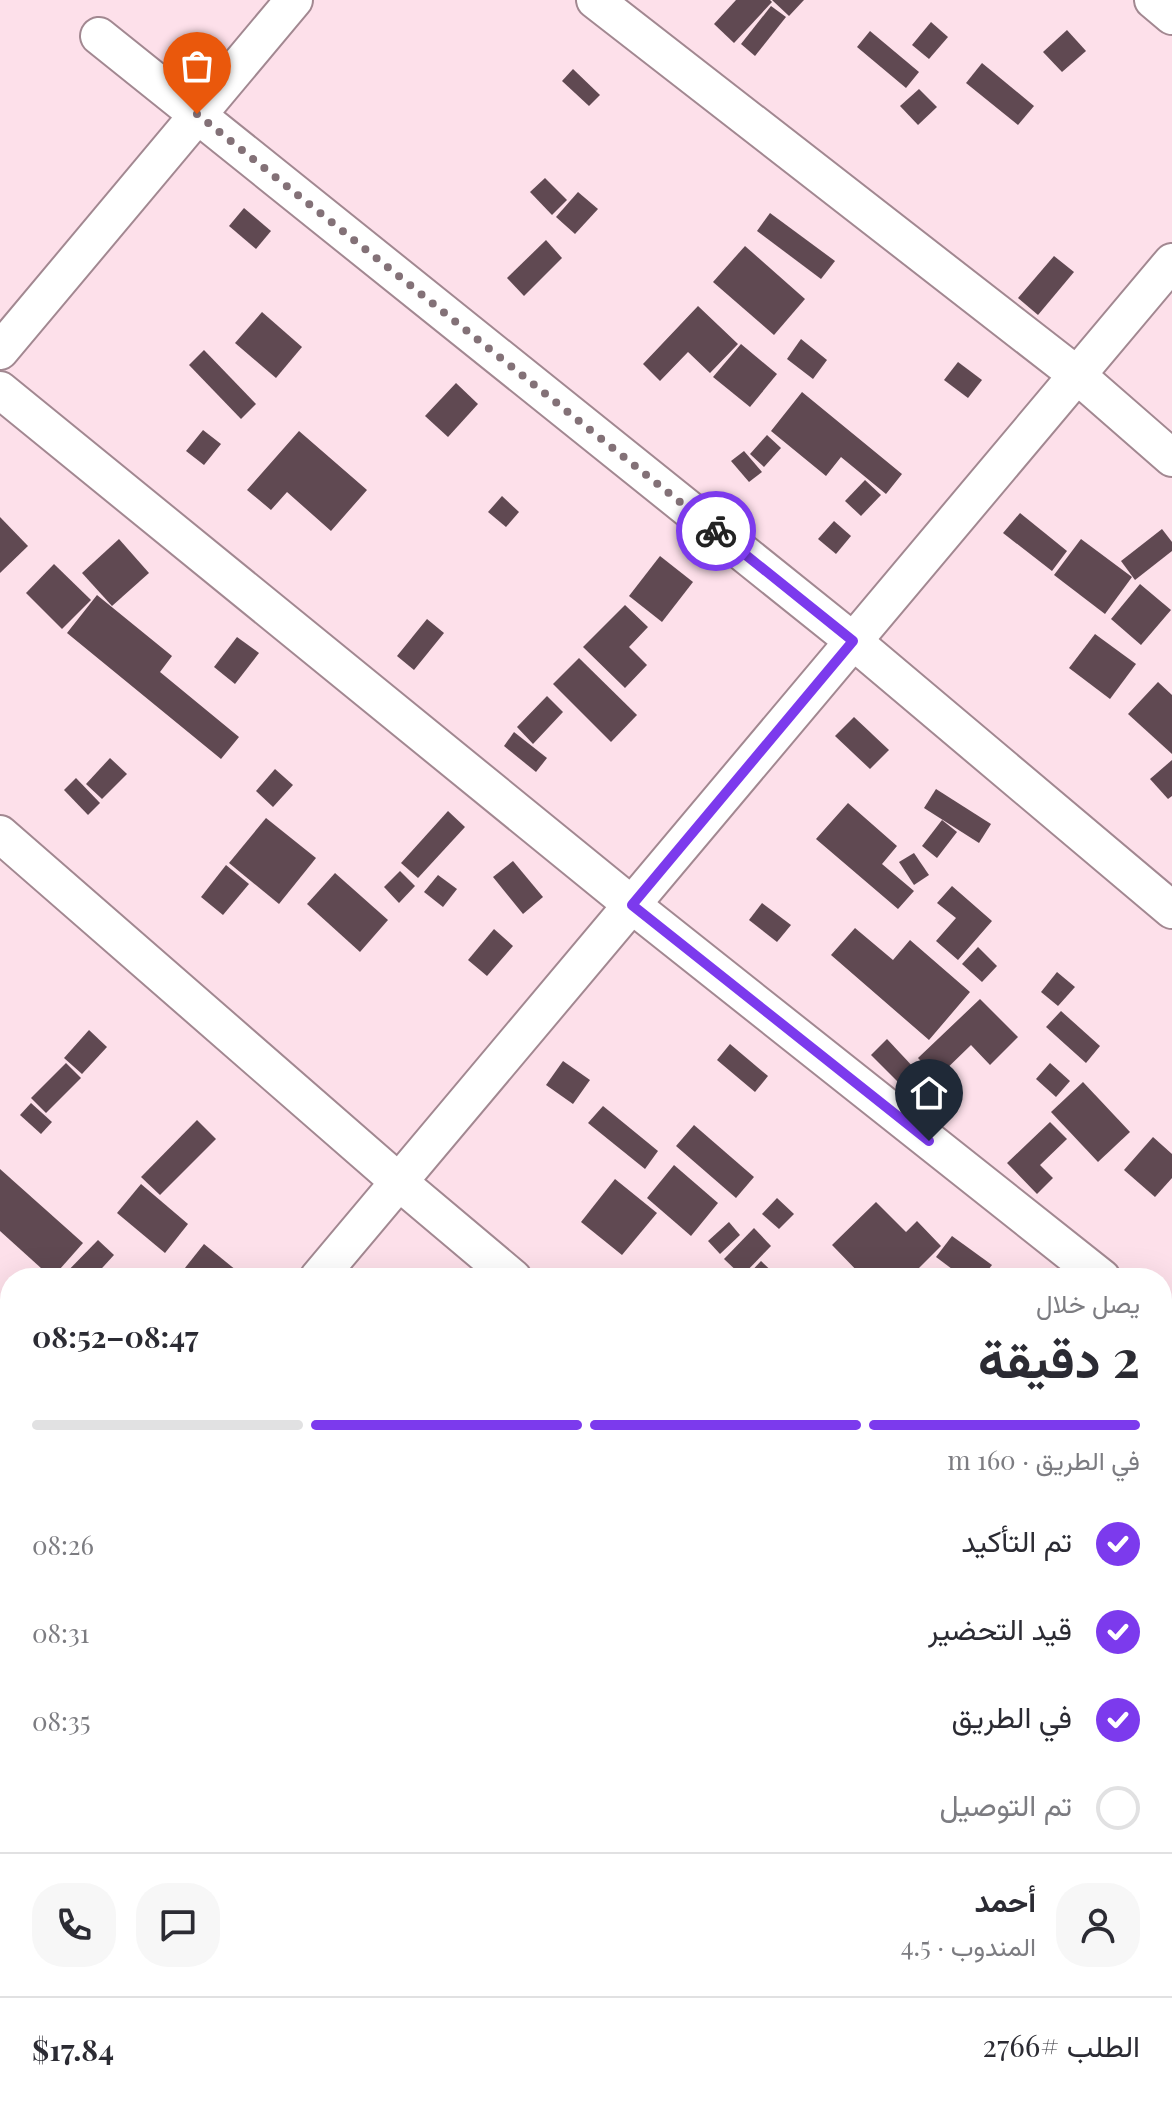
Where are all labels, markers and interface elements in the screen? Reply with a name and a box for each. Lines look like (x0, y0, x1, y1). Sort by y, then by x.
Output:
pin (163, 32, 231, 114)
icon: bag (175, 44, 219, 88)
courier (676, 491, 756, 571)
icon: bike (694, 509, 738, 553)
pin (895, 1059, 963, 1141)
icon: home (907, 1071, 951, 1115)
text: يصل خلال (1036, 1285, 1140, 1320)
text: 08:47–08:52 (32, 1316, 198, 1356)
text: 2 دقيقة (978, 1322, 1140, 1391)
text: في الطريق · 160 m (947, 1442, 1140, 1477)
text: تم التأكيد (961, 1520, 1072, 1560)
icon: check (1096, 1522, 1140, 1566)
text: 08:26 (32, 1527, 94, 1562)
text: قيد التحضير (928, 1608, 1072, 1648)
icon: check (1096, 1610, 1140, 1654)
text: 08:31 (32, 1615, 89, 1650)
text: في الطريق (951, 1696, 1072, 1736)
icon: check (1096, 1698, 1140, 1742)
text: 08:35 (32, 1703, 91, 1738)
text: تم التوصيل (940, 1784, 1072, 1824)
text: أحمد (974, 1880, 1036, 1920)
button: phone (32, 1883, 116, 1967)
button: chat (136, 1883, 220, 1967)
button: person (1056, 1883, 1140, 1967)
text: المندوب · 4.5 (901, 1928, 1036, 1963)
text: الطلب #2766 (983, 2025, 1140, 2065)
text: $17.84 (32, 2029, 114, 2069)

